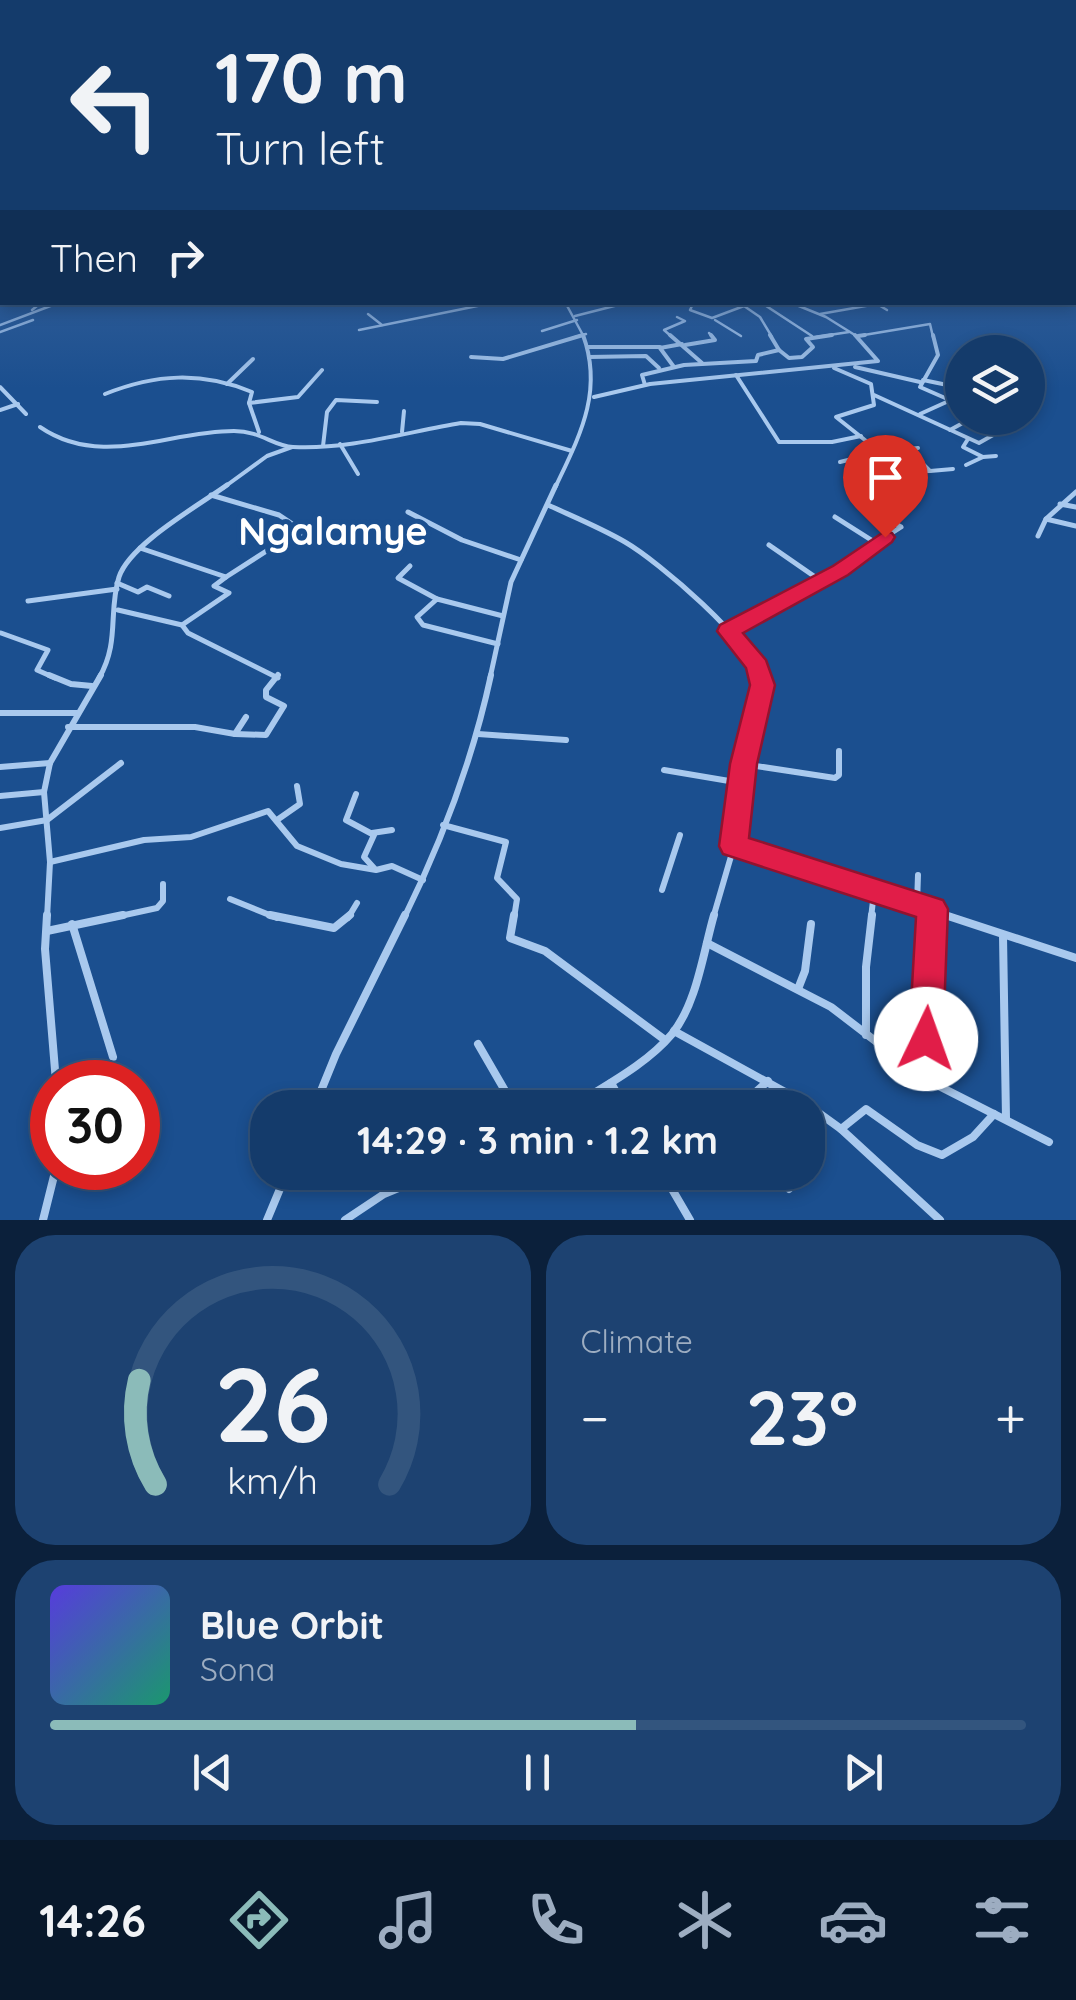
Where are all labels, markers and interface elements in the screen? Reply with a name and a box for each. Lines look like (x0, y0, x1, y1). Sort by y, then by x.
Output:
text: 170 m (215, 33, 408, 121)
icon: left (50, 40, 180, 170)
text: Turn left (215, 120, 385, 176)
icon: right (158, 230, 213, 285)
text: Then (50, 234, 138, 282)
map controls (945, 335, 1045, 435)
button: layers (945, 335, 1045, 435)
pin (843, 435, 928, 538)
icon: arrive (858, 450, 913, 505)
district label: Ngalamye (238, 507, 428, 555)
position arrow (874, 987, 978, 1091)
speed limit sign: 30 (30, 1060, 160, 1190)
text: 14:29 · 3 min · 1.2 km (357, 1116, 718, 1164)
text: Climate (581, 1321, 693, 1361)
text: 26 (214, 1338, 331, 1468)
text: 23° (746, 1370, 858, 1464)
text: − (581, 1383, 609, 1452)
text: + (995, 1383, 1026, 1452)
text: km/h (227, 1458, 318, 1503)
text: Blue Orbit (200, 1601, 384, 1649)
text: Sona (200, 1649, 275, 1689)
icon: previous (185, 1745, 240, 1800)
icon: pause (510, 1745, 565, 1800)
icon: next (836, 1745, 891, 1800)
icon: directions (224, 1885, 294, 1955)
icon: music (373, 1885, 443, 1955)
icon: phone (521, 1885, 591, 1955)
icon: climate (670, 1885, 740, 1955)
icon: car (818, 1885, 888, 1955)
icon: filters (967, 1885, 1037, 1955)
text: 14:26 (39, 1892, 146, 1948)

